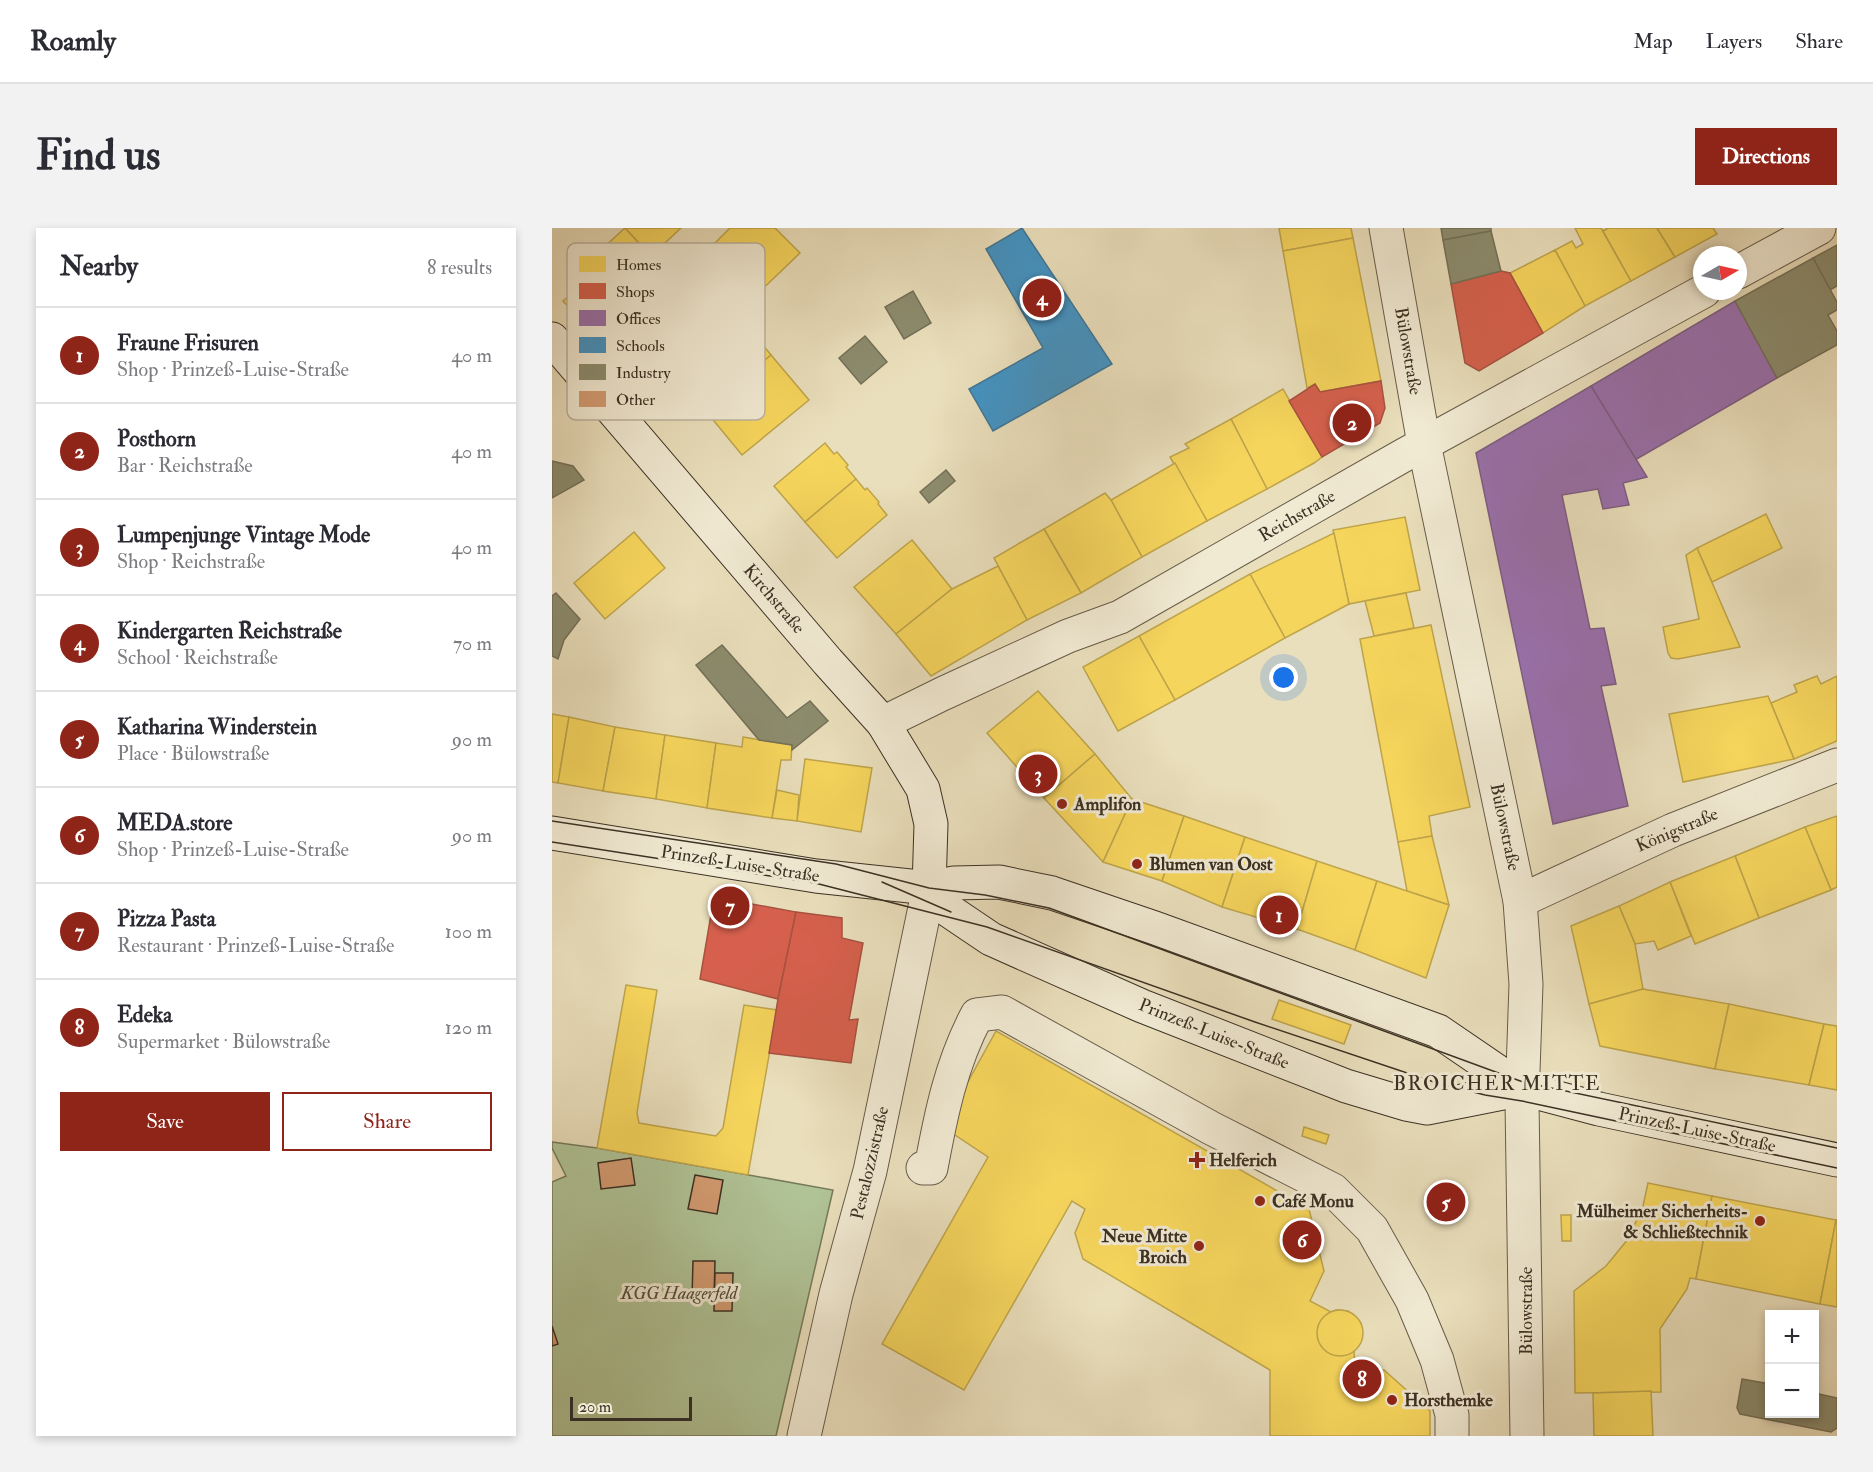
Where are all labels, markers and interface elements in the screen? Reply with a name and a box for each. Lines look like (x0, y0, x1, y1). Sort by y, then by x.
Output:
text: Roamly (30, 24, 116, 59)
text: Map (1633, 28, 1673, 55)
text: Layers (1706, 28, 1762, 55)
text: Share (1795, 28, 1843, 55)
button: Directions (1695, 128, 1837, 185)
text: Find us (36, 130, 160, 182)
legend (567, 243, 765, 420)
north arrow (1693, 246, 1747, 300)
text: Nearby (60, 251, 138, 283)
text: 8 results (427, 255, 492, 280)
text: Homes (616, 255, 661, 275)
pin: 4 (1022, 276, 1062, 320)
text: Shops (616, 282, 655, 303)
street label: Bülowstraße (1389, 305, 1427, 397)
text: Offices (616, 309, 661, 329)
text: Fraune Frisuren (117, 329, 259, 357)
text: Schools (616, 336, 665, 356)
text: 1 (76, 343, 83, 368)
text: 40 m (451, 343, 492, 368)
text: Shop · Prinzeß-Luise-Straße (117, 357, 349, 382)
text: Industry (616, 363, 671, 383)
text: Other (616, 390, 655, 410)
pin: 2 (1332, 400, 1372, 446)
text: Posthorn (117, 425, 196, 453)
text: 2 (74, 439, 85, 464)
text: 40 m (451, 439, 492, 464)
text: Bar · Reichstraße (117, 453, 253, 478)
street label: Reichstraße (1254, 485, 1340, 547)
text: Lumpenjunge Vintage Mode (117, 521, 370, 549)
text: 3 (76, 535, 83, 560)
text: 40 m (451, 535, 492, 560)
text: Shop · Reichstraße (117, 549, 265, 574)
street label: Kirchstraße (738, 559, 810, 639)
text: Kindergarten Reichstraße (117, 617, 342, 645)
text: 4 (74, 631, 85, 656)
text: 70 m (453, 631, 492, 656)
text: School · Reichstraße (117, 645, 278, 670)
your location (1269, 663, 1298, 692)
text: Katharina Winderstein (117, 713, 317, 741)
text: 5 (75, 727, 84, 752)
text: 90 m (452, 727, 492, 752)
text: Place · Bülowstraße (117, 741, 269, 766)
pin: 3 (1018, 752, 1058, 796)
street label: Bülowstraße (1485, 781, 1526, 873)
place label: Amplifon (1073, 793, 1142, 816)
marker: Amplifon (1055, 797, 1069, 811)
street label: Königstraße (1632, 802, 1722, 858)
text: MEDA.store (117, 809, 233, 837)
text: 6 (74, 823, 85, 848)
text: 90 m (452, 823, 492, 848)
text: Shop · Prinzeß-Luise-Straße (117, 837, 349, 862)
street label: Prinzeß-Luise-Straße (659, 840, 821, 888)
place label: Blumen van Oost (1149, 853, 1273, 876)
marker: Blumen van Oost (1130, 857, 1144, 871)
pin: 7 (710, 884, 750, 928)
pin: 1 (1260, 892, 1298, 938)
text: Pizza Pasta (117, 905, 216, 933)
text: 7 (75, 919, 84, 944)
text: 100 m (445, 919, 492, 944)
text: Restaurant · Prinzeß-Luise-Straße (117, 933, 394, 958)
street label: Prinzeß-Luise-Straße (1135, 993, 1293, 1075)
text: Edeka (117, 1001, 172, 1029)
text: 8 (75, 1015, 84, 1040)
text: 120 m (445, 1015, 492, 1040)
text: Supermarket · Bülowstraße (117, 1029, 330, 1054)
district label: BROICHER MITTE (1393, 1071, 1601, 1096)
button: Save (60, 1092, 270, 1151)
button: Share (282, 1092, 492, 1151)
street label: Prinzeß-Luise-Straße (1616, 1102, 1778, 1158)
street label: Pestalozzistraße (846, 1104, 894, 1222)
place label: Helferich (1209, 1149, 1278, 1172)
marker: Helferich (1190, 1153, 1204, 1167)
pin: 5 (1426, 1180, 1466, 1224)
place label: Café Monu (1272, 1190, 1354, 1213)
marker: Café Monu (1253, 1194, 1267, 1208)
place label: Mülheimer Sicherheits- & Schließtechnik (1576, 1200, 1748, 1244)
marker: Mülheimer Sicherheits- & Schließtechnik (1753, 1214, 1767, 1228)
pin: 6 (1282, 1218, 1322, 1262)
place label: Neue Mitte Broich (1101, 1225, 1188, 1269)
marker: Neue Mitte Broich (1192, 1239, 1206, 1253)
street label: Bülowstraße (1515, 1266, 1538, 1355)
park label: KGG Haagerfeld (620, 1282, 739, 1305)
map controls (1765, 1310, 1819, 1418)
button: + (1765, 1310, 1819, 1364)
pin: 8 (1342, 1356, 1382, 1402)
button: − (1765, 1364, 1819, 1418)
place label: Horsthemke (1404, 1389, 1493, 1412)
marker: Horsthemke (1385, 1393, 1399, 1407)
scale bar (570, 1394, 692, 1422)
text: 20 m (579, 1397, 611, 1417)

